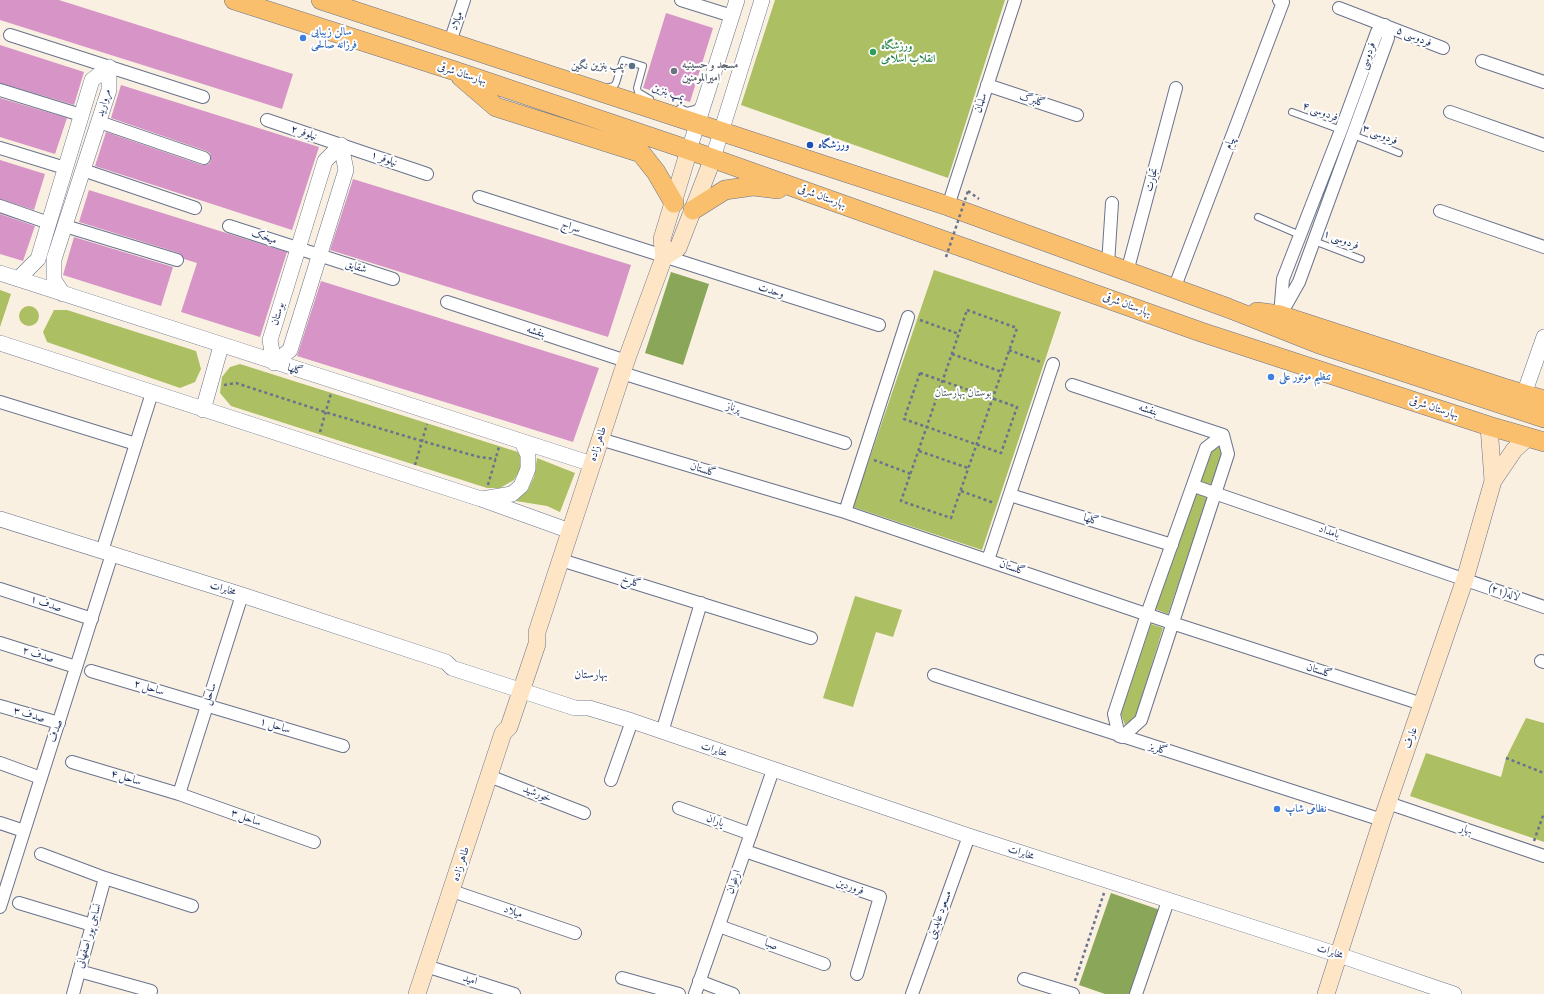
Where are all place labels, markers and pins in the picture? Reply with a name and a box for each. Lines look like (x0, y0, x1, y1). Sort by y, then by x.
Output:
place label: سالن زیبایی فرزانه صالحی (311, 25, 357, 51)
marker: سالن زیبایی فرزانه صالحی (298, 33, 308, 43)
place label: ورزشگاه انقلاب اسلامی (881, 39, 936, 65)
marker: ورزشگاه انقلاب اسلامی (868, 47, 878, 57)
place label: مسجد و حسینیه امیرالمومنین (682, 58, 738, 84)
place label: پمپ بنزین نگین (571, 59, 624, 73)
marker: پمپ بنزین نگین (627, 61, 637, 71)
marker: مسجد و حسینیه امیرالمومنین (669, 66, 679, 76)
place label: ورزشگاه (818, 138, 849, 152)
marker: ورزشگاه (805, 140, 815, 150)
place label: تنظیم موتور علی (1279, 370, 1331, 384)
marker: تنظیم موتور علی (1266, 372, 1276, 382)
place label: نظامی شاپ (1285, 802, 1326, 816)
marker: نظامی شاپ (1272, 804, 1282, 814)

